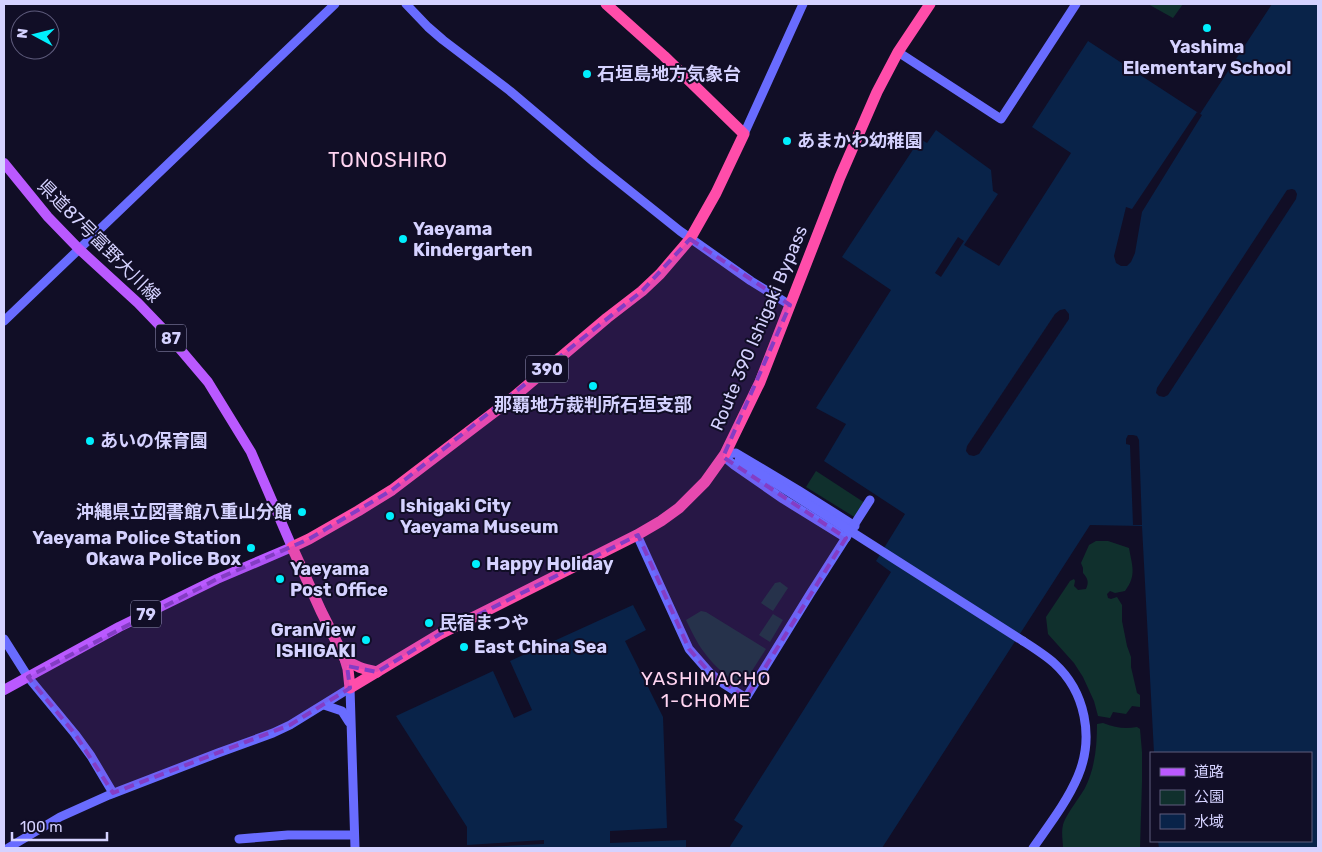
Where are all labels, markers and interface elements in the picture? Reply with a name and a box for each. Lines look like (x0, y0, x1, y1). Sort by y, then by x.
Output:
north arrow (10, 10, 60, 60)
marker: Yashima Elementary School (1201, 22, 1213, 34)
text: N (14, 27, 32, 40)
place label: Yashima Elementary School (1123, 36, 1291, 79)
place label: 石垣島地方気象台 (597, 63, 741, 85)
marker: 石垣島地方気象台 (581, 68, 593, 80)
place label: あまかわ幼稚園 (797, 130, 923, 152)
marker: あまかわ幼稚園 (781, 135, 793, 147)
district label: TONOSHIRO (328, 148, 448, 172)
street label: 県道87号富野大川線 (33, 175, 165, 307)
place label: Yaeyama Kindergarten (413, 218, 533, 261)
street label: Route 390 Ishigaki Bypass (706, 222, 812, 434)
marker: Yaeyama Kindergarten (397, 233, 409, 245)
road number: 87 (156, 324, 186, 352)
road number: 390 (526, 356, 568, 382)
marker: 那覇地方裁判所石垣支部 (587, 380, 599, 392)
place label: 那覇地方裁判所石垣支部 (494, 394, 692, 416)
place label: あいの保育園 (100, 430, 208, 452)
marker: あいの保育園 (84, 435, 96, 447)
place label: Ishigaki City Yaeyama Museum (400, 495, 558, 538)
place label: 沖縄県立図書館八重山分館 (76, 501, 292, 523)
marker: 沖縄県立図書館八重山分館 (296, 506, 308, 518)
marker: Ishigaki City Yaeyama Museum (384, 510, 396, 522)
place label: Yaeyama Police Station Okawa Police Box (32, 527, 241, 570)
marker: Yaeyama Police Station Okawa Police Box (245, 542, 257, 554)
place label: Happy Holiday (486, 553, 614, 575)
place label: Yaeyama Post Office (290, 558, 388, 601)
marker: Happy Holiday (470, 558, 482, 570)
marker: Yaeyama Post Office (274, 573, 286, 585)
road number: 79 (131, 600, 161, 628)
place label: 民宿まつや (439, 612, 529, 634)
marker: 民宿まつや (423, 617, 435, 629)
place label: GranView ISHIGAKI (271, 619, 356, 662)
marker: GranView ISHIGAKI (360, 634, 372, 646)
place label: East China Sea (474, 636, 607, 658)
marker: East China Sea (458, 641, 470, 653)
district label: YASHIMACHO 1-CHOME (641, 667, 771, 712)
legend (1150, 752, 1312, 842)
text: 道路 (1194, 763, 1224, 781)
text: 公園 (1194, 788, 1224, 806)
scale bar (12, 810, 108, 842)
text: 水域 (1194, 813, 1224, 831)
text: 100 m (20, 818, 62, 836)

